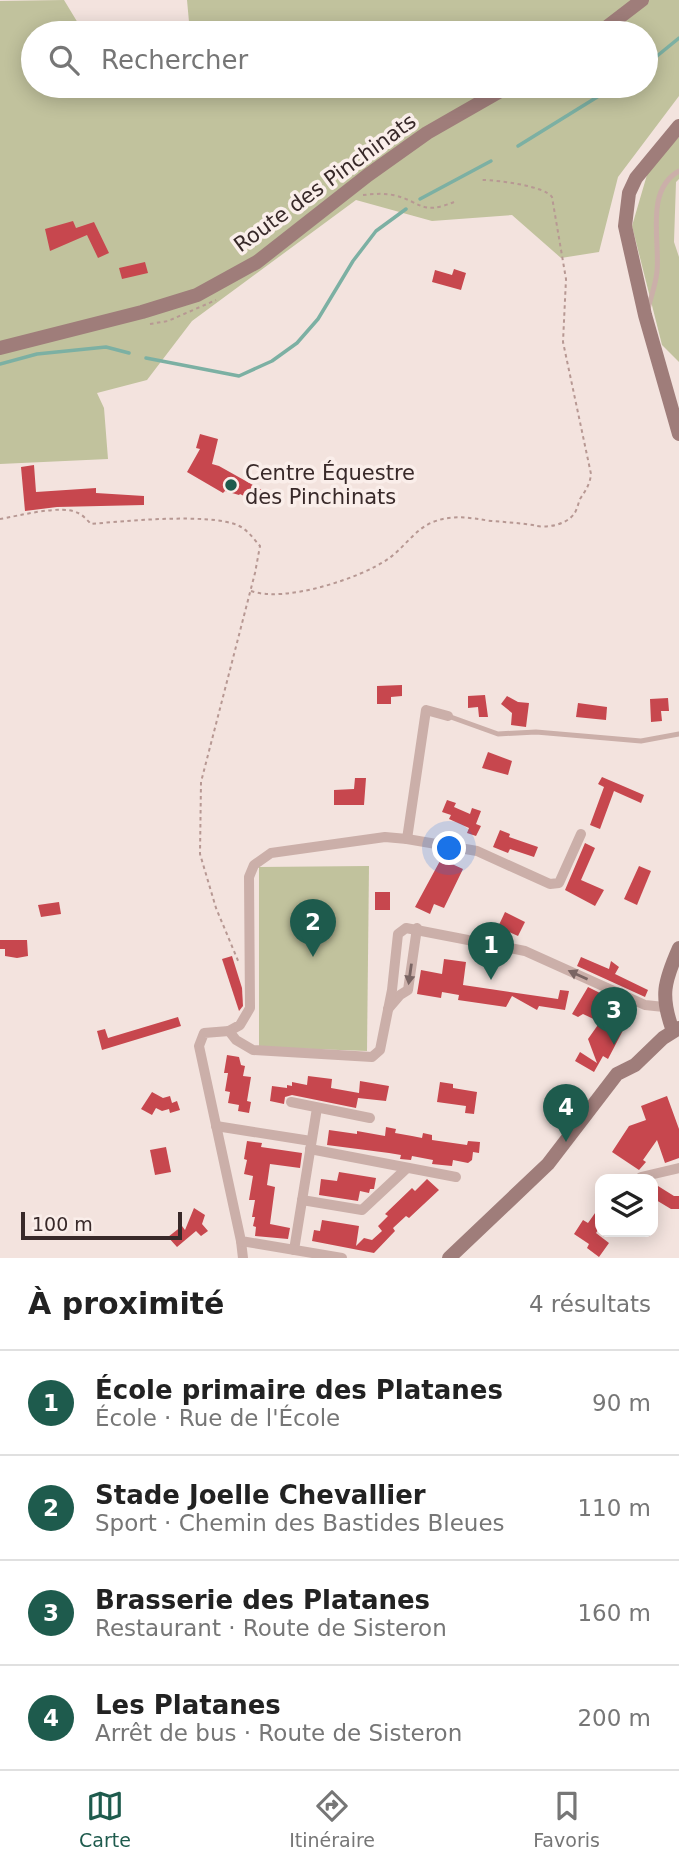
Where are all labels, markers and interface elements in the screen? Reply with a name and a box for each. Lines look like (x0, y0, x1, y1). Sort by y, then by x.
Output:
search box (21, 21, 658, 98)
icon: search (45, 41, 83, 79)
text: Rechercher (101, 45, 248, 75)
street label: Route des Pinchinats (229, 109, 421, 257)
place label: Centre Équestre des Pinchinats (245, 460, 415, 509)
marker: Centre Équestre des Pinchinats (223, 477, 239, 493)
your location (432, 831, 466, 865)
pin: 2 (290, 899, 336, 957)
pin: 1 (468, 922, 514, 980)
one-way arrow (405, 963, 416, 985)
one-way arrow (568, 969, 588, 981)
pin: 3 (591, 987, 637, 1045)
pin: 4 (543, 1084, 589, 1142)
map controls (595, 1174, 658, 1237)
button: layers (595, 1174, 658, 1237)
scale bar (21, 1209, 182, 1241)
text: 100 m (32, 1213, 93, 1235)
text: À proximité (28, 1286, 224, 1321)
text: 4 résultats (529, 1291, 651, 1317)
text: École primaire des Platanes (95, 1375, 503, 1405)
text: 1 (43, 1390, 59, 1416)
text: 90 m (592, 1390, 651, 1416)
text: École · Rue de l'École (95, 1405, 340, 1431)
text: Stade Joelle Chevallier (95, 1480, 426, 1510)
text: 2 (43, 1495, 59, 1521)
text: 110 m (577, 1495, 651, 1521)
text: Sport · Chemin des Bastides Bleues (95, 1510, 505, 1536)
text: Brasserie des Platanes (95, 1585, 430, 1615)
text: 3 (43, 1600, 59, 1626)
text: 160 m (577, 1600, 651, 1626)
text: Restaurant · Route de Sisteron (95, 1615, 447, 1641)
text: Les Platanes (95, 1690, 281, 1720)
text: 4 (43, 1705, 59, 1731)
text: 200 m (577, 1705, 651, 1731)
text: Arrêt de bus · Route de Sisteron (95, 1720, 462, 1746)
tab: Carte (79, 1787, 131, 1851)
tab: Itinéraire (289, 1787, 375, 1851)
tab: Favoris (533, 1787, 600, 1851)

